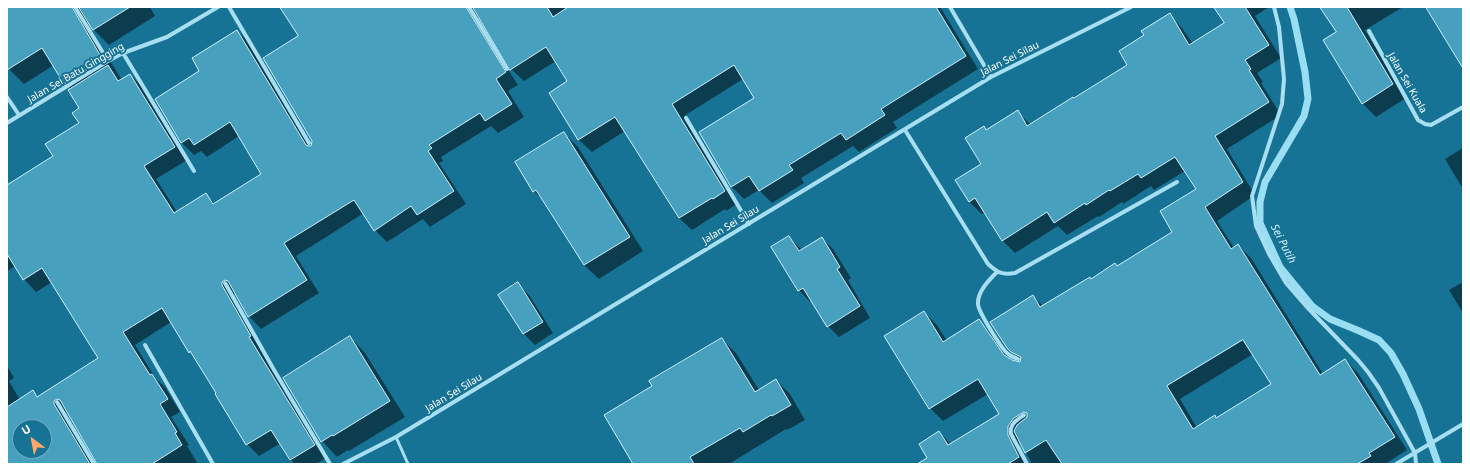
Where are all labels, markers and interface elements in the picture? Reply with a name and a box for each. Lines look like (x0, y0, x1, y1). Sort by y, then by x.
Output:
street label: Jalan Sei Silau (979, 39, 1041, 79)
street label: Jalan Sei Batu Gingging (26, 40, 126, 106)
street label: Jalan Sei Kuala (1385, 51, 1429, 115)
street label: Jalan Sei Silau (700, 203, 762, 247)
water label: Sei Putih (1268, 222, 1298, 266)
street label: Jalan Sei Silau (423, 371, 485, 415)
north arrow (12, 419, 52, 459)
text: U (18, 421, 33, 438)

